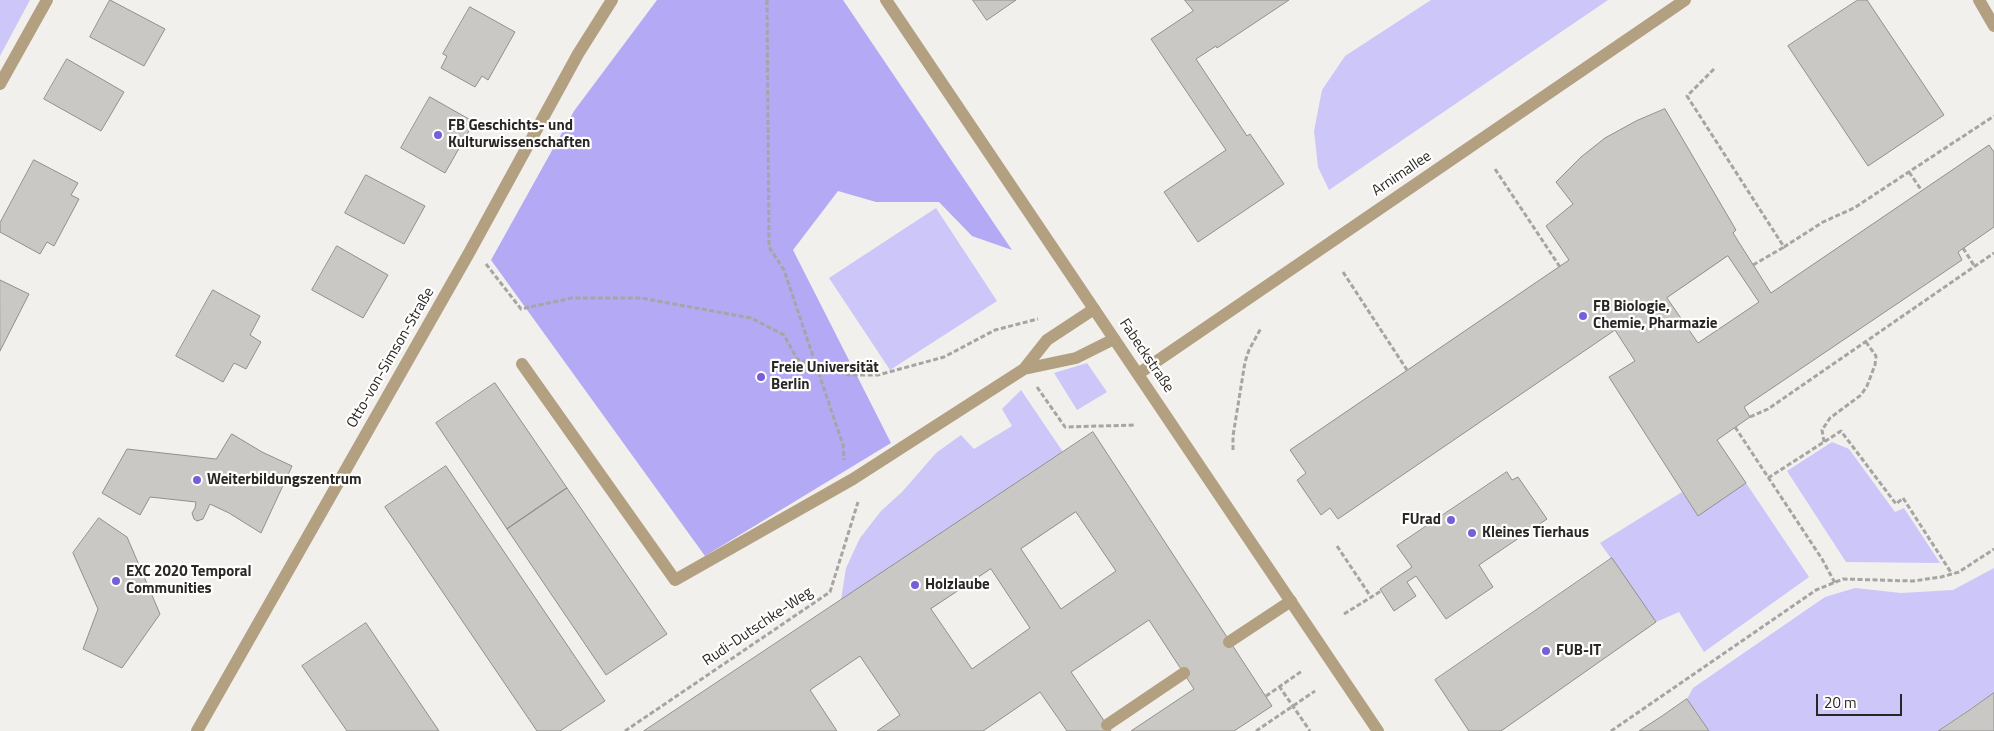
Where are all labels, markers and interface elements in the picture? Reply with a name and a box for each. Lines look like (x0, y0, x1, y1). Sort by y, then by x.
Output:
place label: FB Geschichts- und Kulturwissenschaften (448, 117, 590, 152)
marker: FB Geschichts- und Kulturwissenschaften (432, 129, 444, 141)
street label: Arnimallee (1369, 148, 1435, 200)
street label: Otto-von-Simson-Straße (343, 285, 439, 431)
place label: FB Biologie, Chemie, Pharmazie (1593, 298, 1717, 333)
marker: FB Biologie, Chemie, Pharmazie (1577, 310, 1589, 322)
street label: Fabeckstraße (1115, 316, 1177, 396)
place label: Freie Universität Berlin (771, 359, 879, 394)
marker: Freie Universität Berlin (755, 371, 767, 383)
place label: Weiterbildungszentrum (207, 471, 362, 489)
marker: Weiterbildungszentrum (191, 474, 203, 486)
place label: FUrad (1402, 511, 1441, 529)
marker: FUrad (1445, 514, 1457, 526)
place label: Kleines Tierhaus (1482, 524, 1589, 542)
marker: Kleines Tierhaus (1466, 527, 1478, 539)
place label: EXC 2020 Temporal Communities (126, 563, 251, 598)
marker: EXC 2020 Temporal Communities (110, 575, 122, 587)
place label: Holzlaube (925, 576, 990, 594)
marker: Holzlaube (909, 579, 921, 591)
street label: Rudi-Dutschke-Weg (700, 584, 816, 670)
place label: FUB-IT (1556, 642, 1601, 660)
marker: FUB-IT (1540, 645, 1552, 657)
scale bar (1819, 684, 1905, 716)
text: 20 m (1824, 691, 1857, 714)

